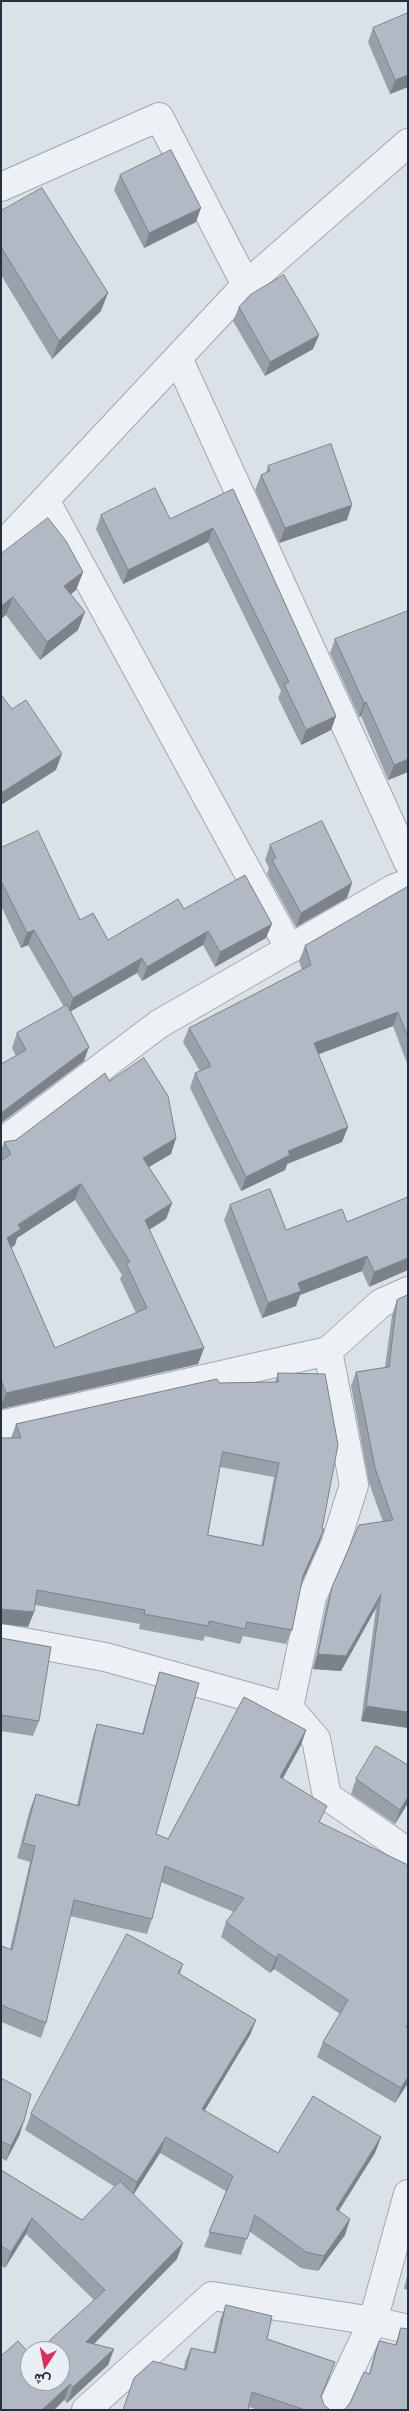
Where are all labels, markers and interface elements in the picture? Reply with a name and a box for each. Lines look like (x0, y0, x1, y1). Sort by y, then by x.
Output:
north arrow (20, 2341, 70, 2391)
text: ش (32, 2369, 52, 2390)

